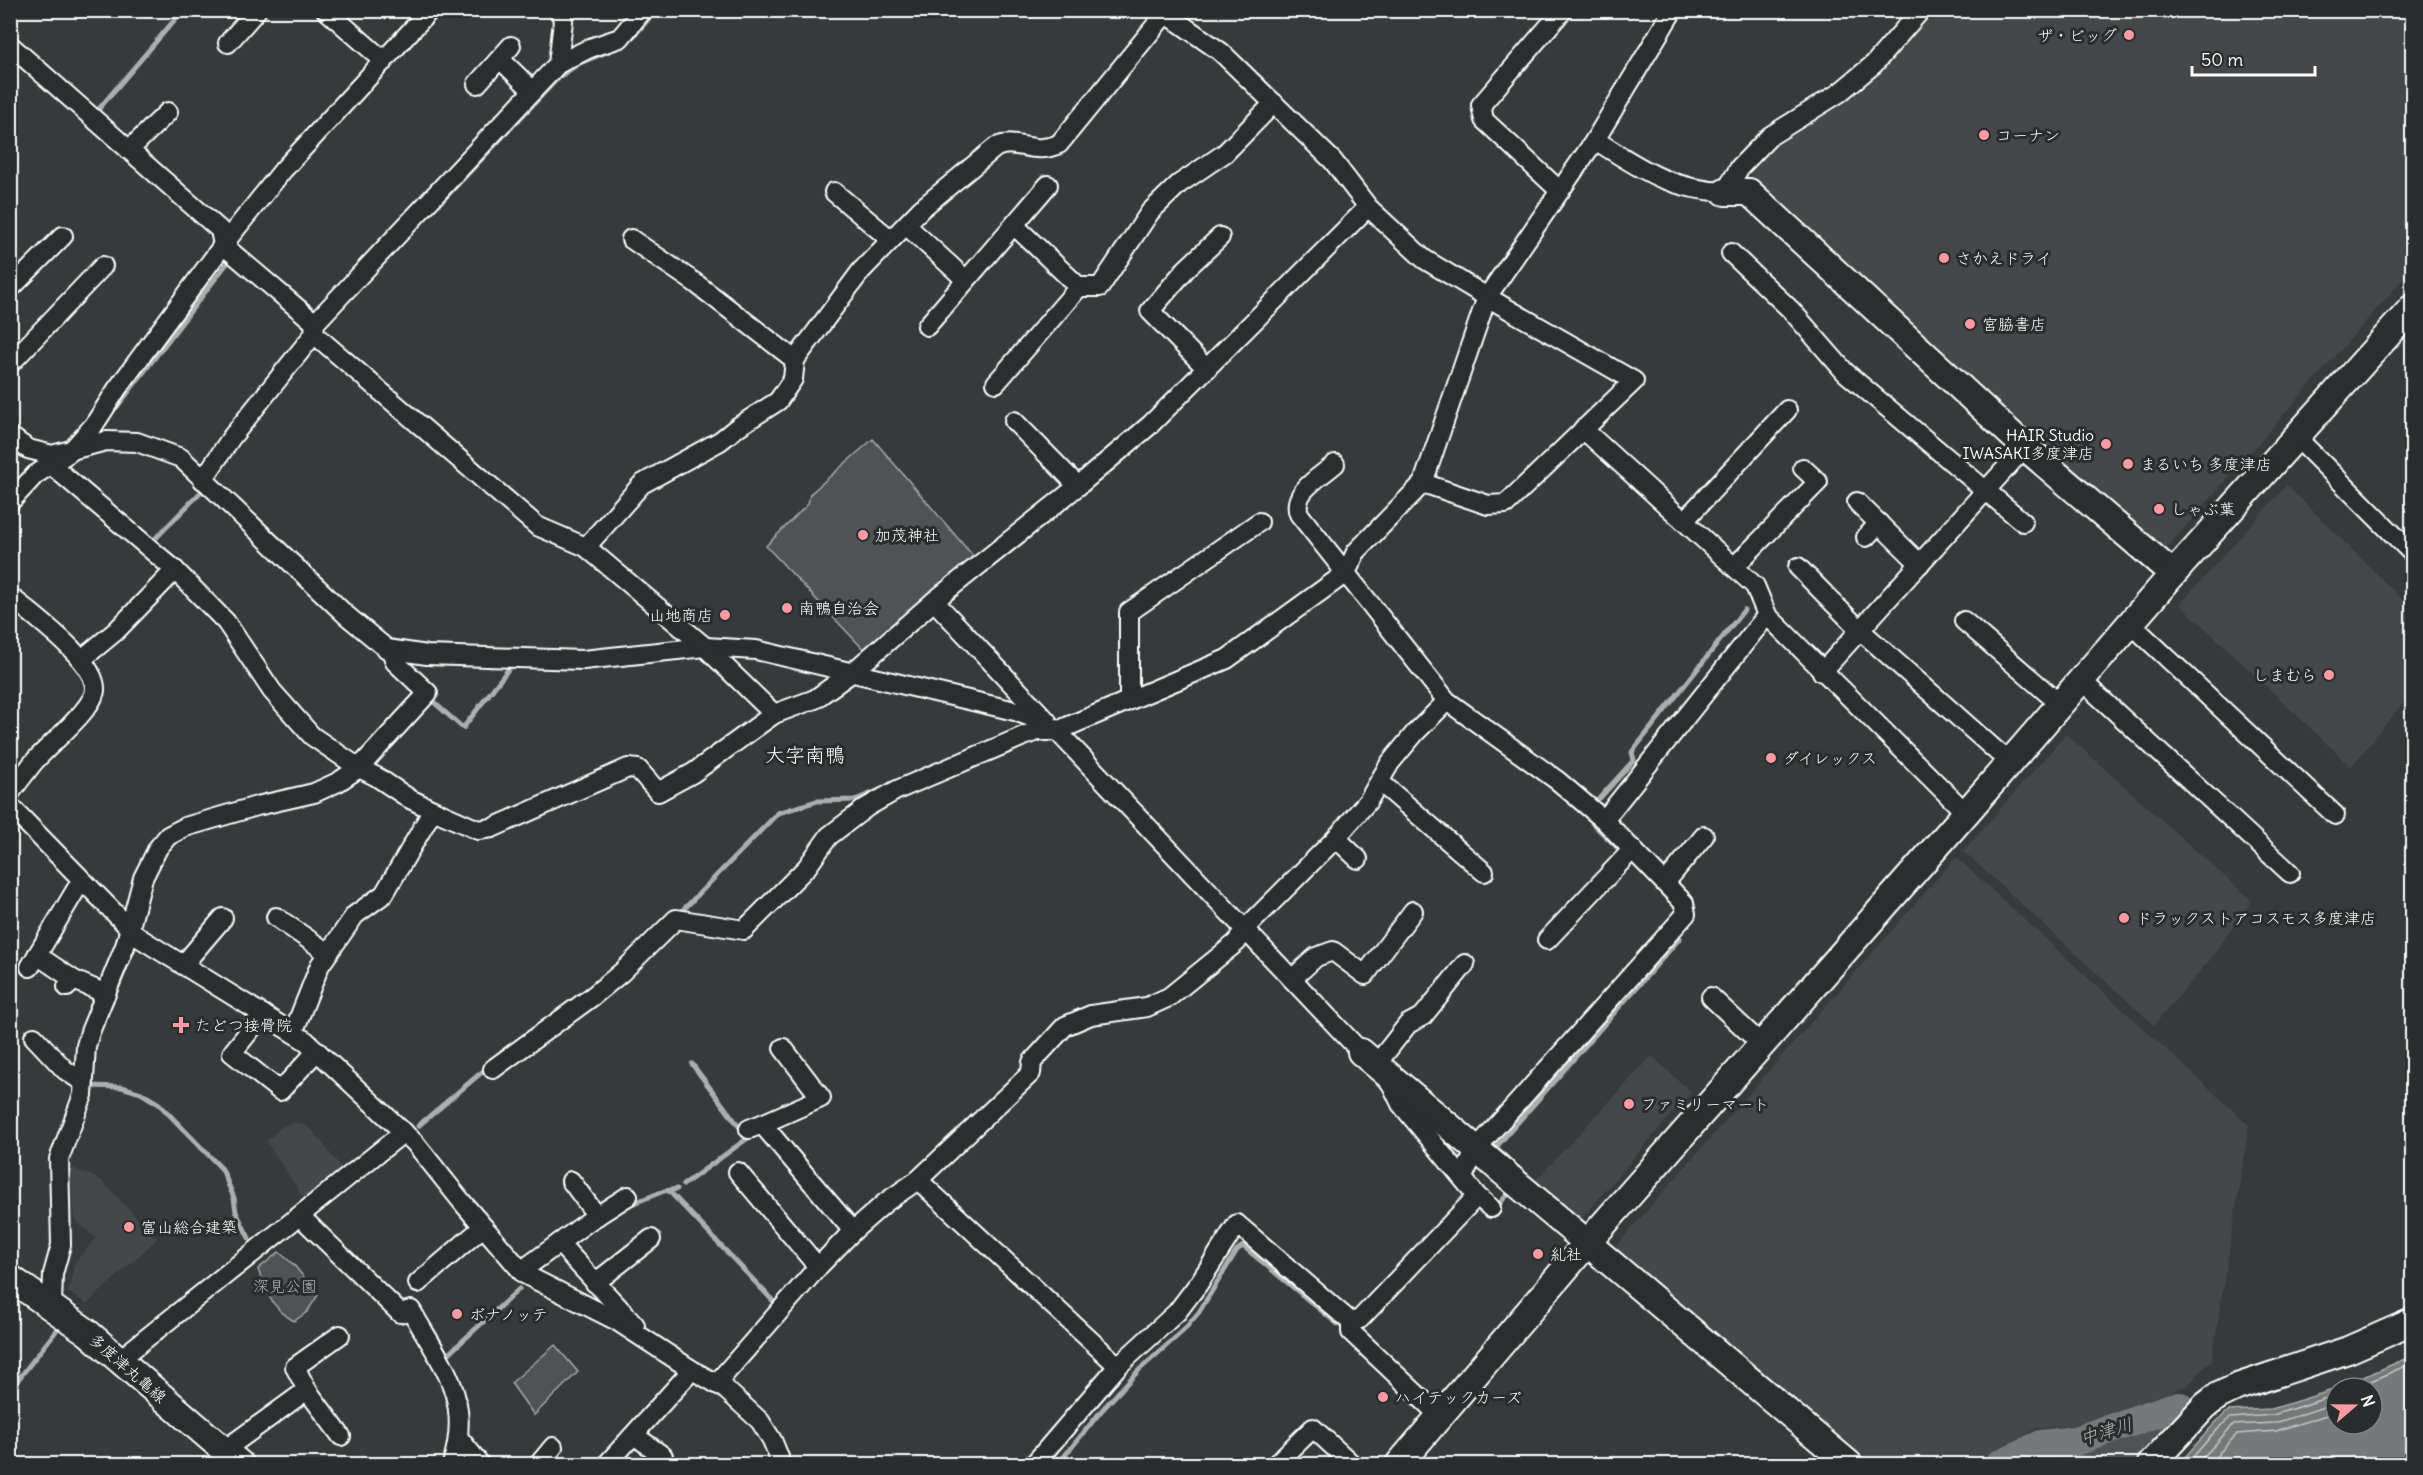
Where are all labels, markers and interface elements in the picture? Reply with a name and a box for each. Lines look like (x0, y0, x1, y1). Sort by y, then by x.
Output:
place label: ザ・ビッグ (2037, 25, 2117, 45)
marker: ザ・ビッグ (2122, 28, 2136, 42)
scale bar (2192, 39, 2315, 77)
text: 50 m (2201, 48, 2243, 71)
place label: コーナン (1996, 125, 2060, 145)
marker: コーナン (1977, 128, 1991, 142)
place label: さかえドライ (1956, 248, 2051, 268)
marker: さかえドライ (1937, 251, 1951, 265)
place label: 宮脇書店 (1982, 314, 2046, 334)
marker: 宮脇書店 (1963, 317, 1977, 331)
place label: HAIR Studio IWASAKI多度津店 (1963, 425, 2094, 463)
marker: HAIR Studio IWASAKI多度津店 (2099, 437, 2113, 451)
place label: まるいち 多度津店 (2140, 454, 2272, 474)
marker: まるいち 多度津店 (2121, 457, 2135, 471)
place label: しゃぶ葉 (2171, 499, 2235, 519)
marker: しゃぶ葉 (2152, 502, 2166, 516)
place label: 加茂神社 (875, 525, 939, 545)
marker: 加茂神社 (856, 528, 870, 542)
place label: 南鴨自治会 (799, 598, 879, 618)
marker: 南鴨自治会 (780, 601, 794, 615)
place label: 山地商店 (649, 605, 713, 625)
marker: 山地商店 (718, 608, 732, 622)
place label: しまむら (2253, 665, 2317, 685)
marker: しまむら (2322, 668, 2336, 682)
district label: 大字南鴨 (765, 742, 845, 767)
place label: ダイレックス (1783, 748, 1877, 768)
marker: ダイレックス (1764, 751, 1778, 765)
place label: ドラックストアコスモス多度津店 (2136, 908, 2376, 928)
marker: ドラックストアコスモス多度津店 (2117, 911, 2131, 925)
place label: たどつ接骨院 (195, 1015, 292, 1035)
marker: たどつ接骨院 (172, 1016, 190, 1034)
place label: ファミリーマート (1641, 1094, 1769, 1114)
marker: ファミリーマート (1622, 1097, 1636, 1111)
place label: 富山総合建築 (141, 1217, 237, 1237)
marker: 富山総合建築 (122, 1220, 136, 1234)
place label: 糺社 (1550, 1244, 1582, 1264)
marker: 糺社 (1531, 1247, 1545, 1261)
park label: 深見公園 (253, 1276, 317, 1296)
place label: ボナノッテ (469, 1304, 548, 1324)
marker: ボナノッテ (450, 1307, 464, 1321)
street label: 多度津丸亀線 (85, 1329, 171, 1407)
north arrow (2324, 1376, 2384, 1436)
place label: ハイテックカーズ (1395, 1387, 1522, 1407)
marker: ハイテックカーズ (1376, 1390, 1390, 1404)
text: N (2357, 1392, 2379, 1409)
water label: 中津川 (2077, 1412, 2135, 1450)

